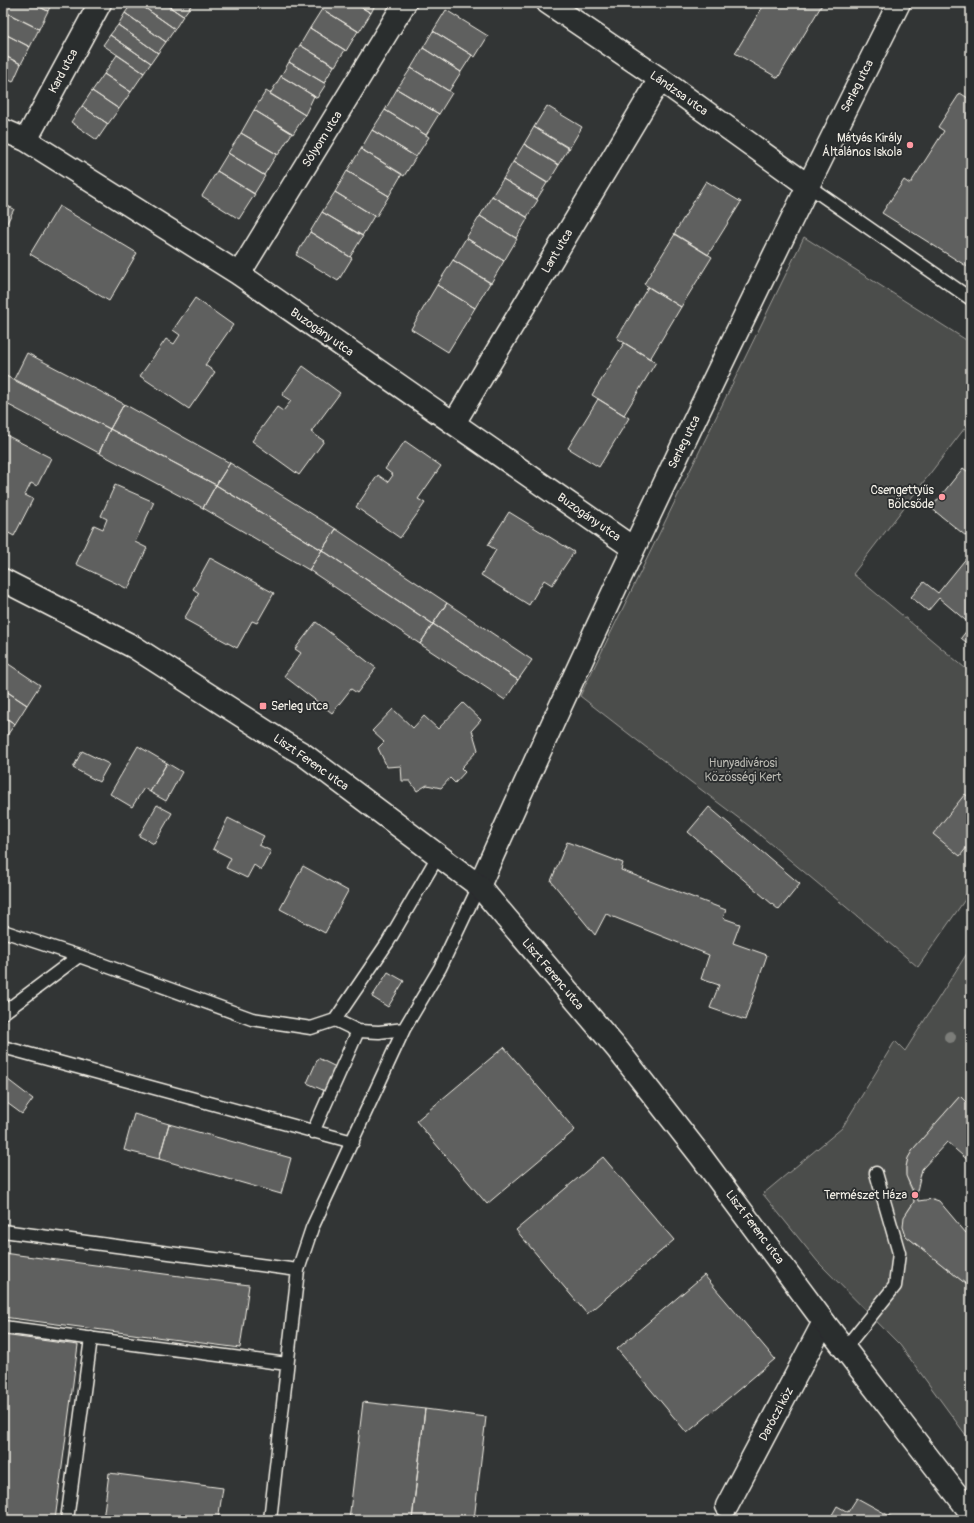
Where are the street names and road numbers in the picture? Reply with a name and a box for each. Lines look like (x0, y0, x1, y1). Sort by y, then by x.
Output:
street label: Kard utca (46, 46, 81, 96)
street label: Serleg utca (838, 57, 877, 115)
street label: Lándzsa utca (647, 68, 711, 119)
street label: Sólyom utca (299, 108, 346, 170)
street label: Lant utca (538, 226, 577, 276)
street label: Buzogány utca (287, 305, 357, 360)
street label: Serleg utca (665, 413, 704, 471)
street label: Buzogány utca (554, 490, 624, 545)
street label: Liszt Ferenc utca (270, 731, 352, 794)
street label: Liszt Ferenc utca (518, 936, 587, 1013)
street label: Liszt Ferenc utca (722, 1187, 787, 1267)
street label: Daróczi köz (756, 1385, 797, 1444)

